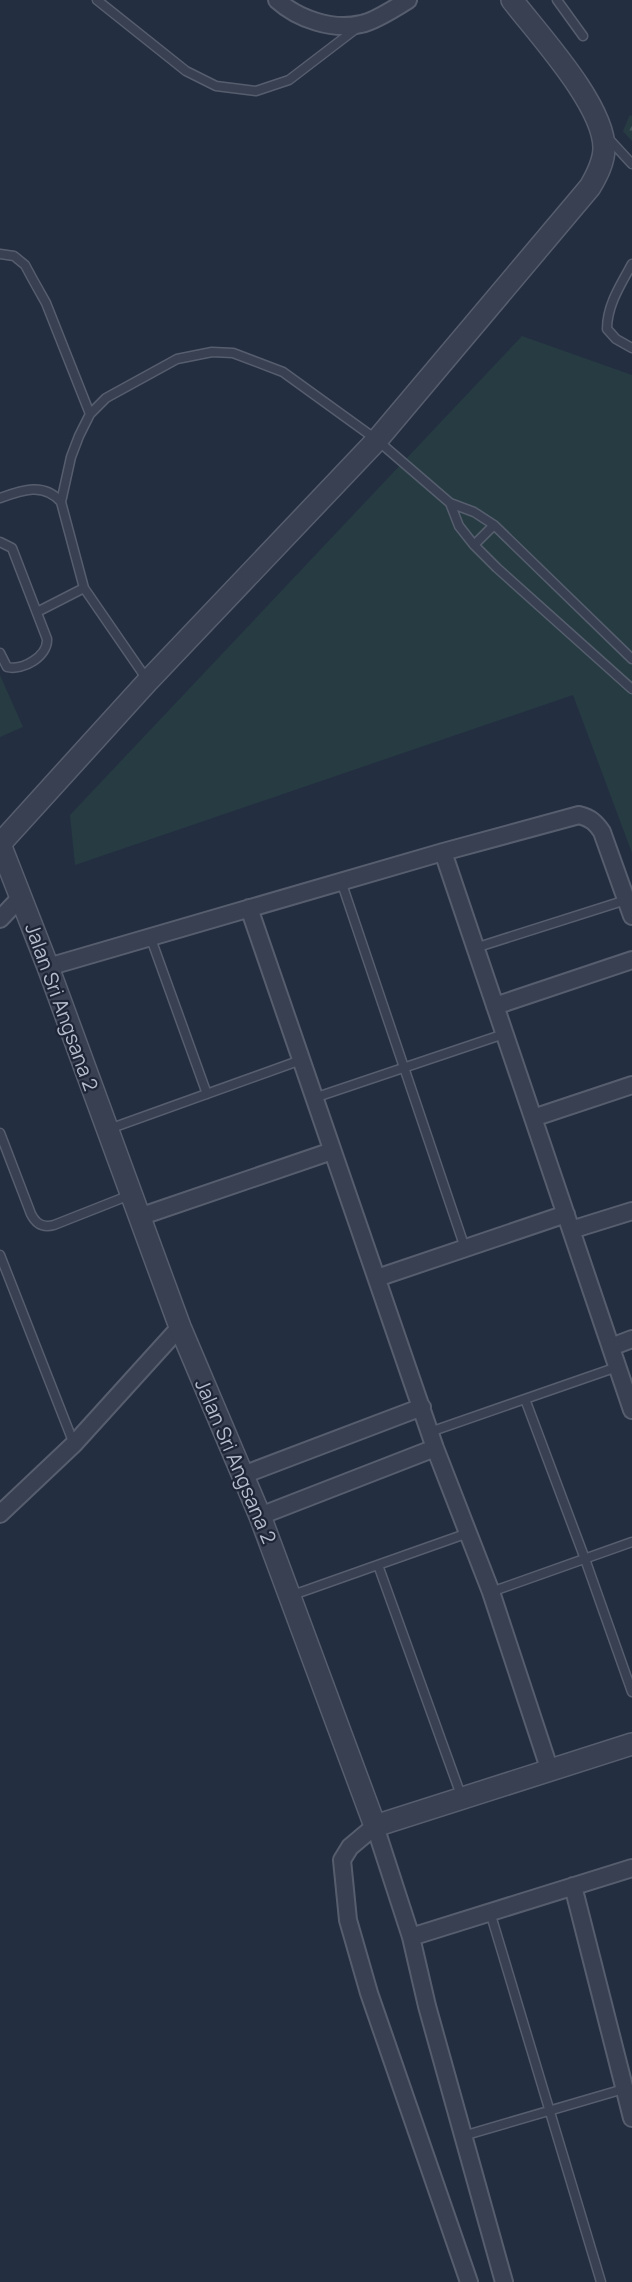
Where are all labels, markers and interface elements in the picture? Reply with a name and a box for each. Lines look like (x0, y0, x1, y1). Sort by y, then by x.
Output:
street label: Jalan Sri Angsana 2 (19, 919, 105, 1095)
street label: Jalan Sri Angsana 2 (189, 1374, 283, 1548)

